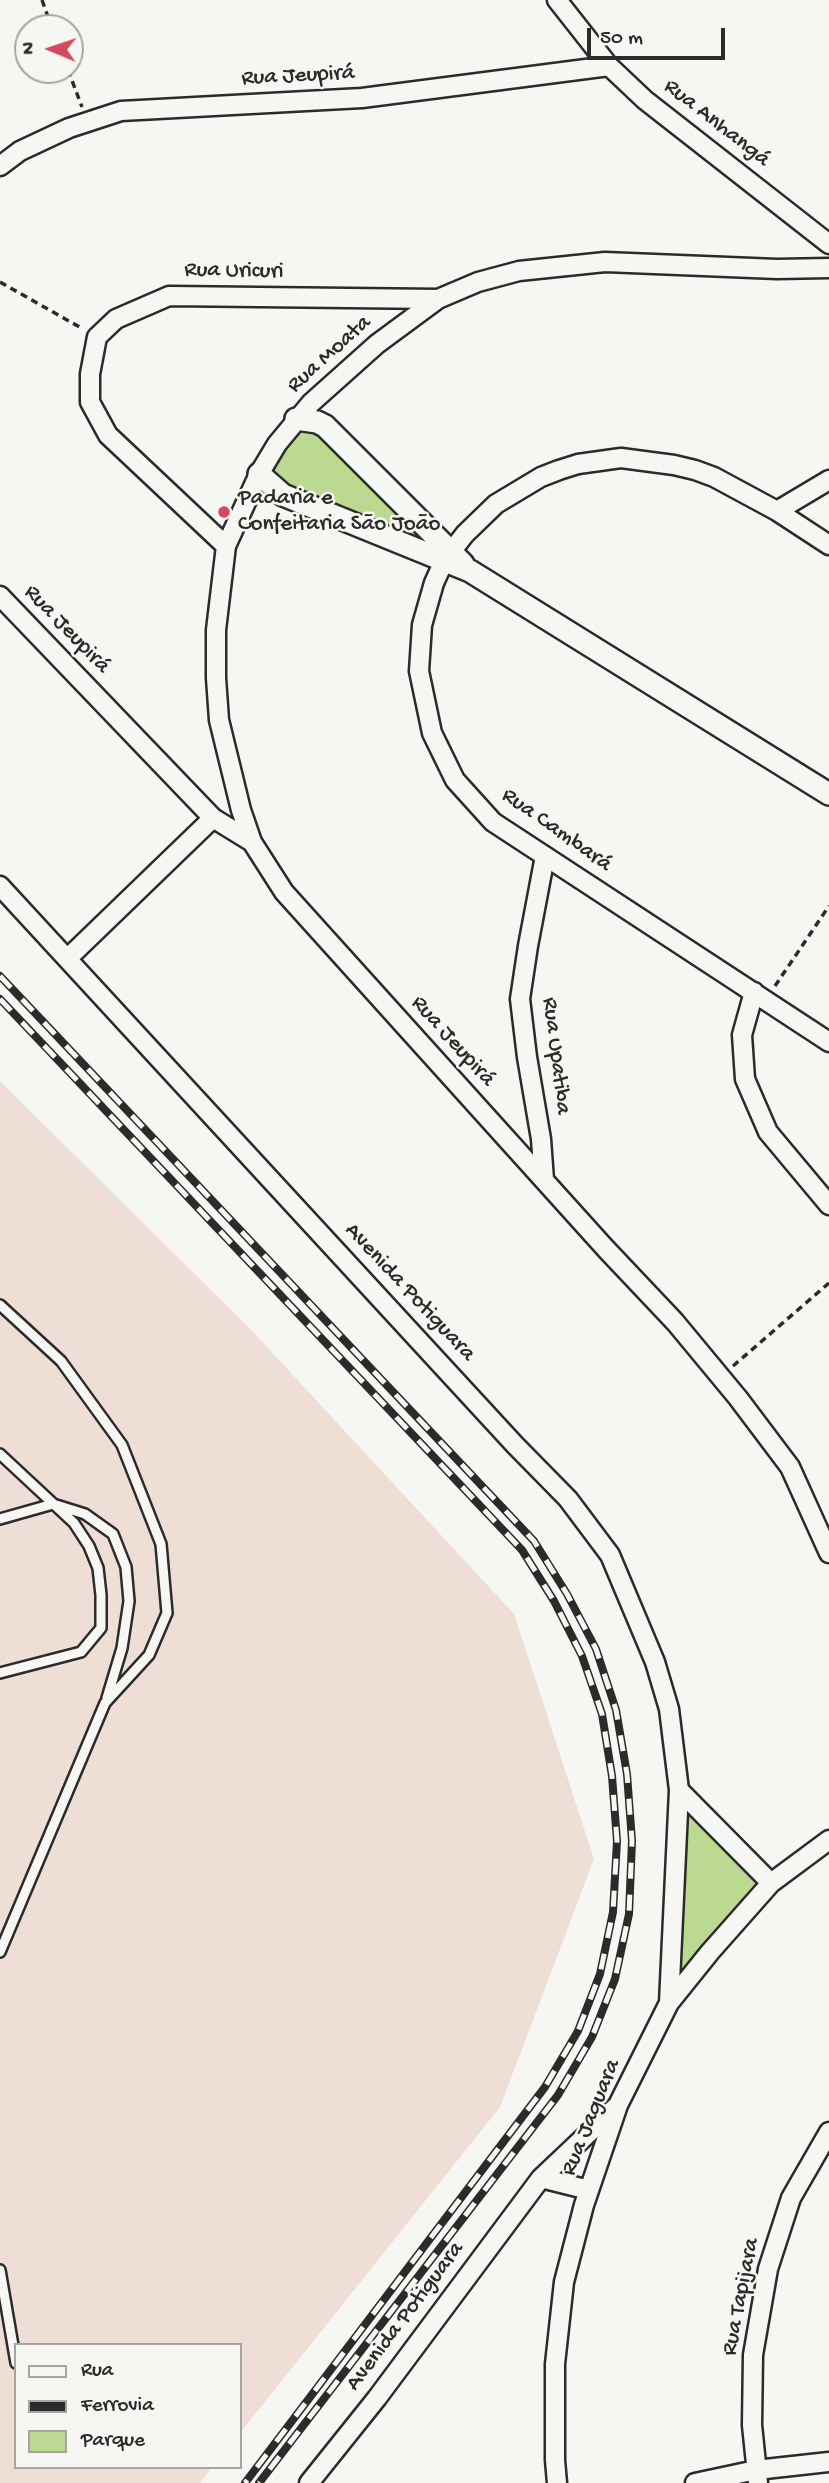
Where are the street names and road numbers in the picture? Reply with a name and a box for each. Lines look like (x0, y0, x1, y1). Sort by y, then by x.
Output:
street label: Rua Jeupirá (241, 60, 355, 94)
street label: Rua Anhangá (657, 74, 775, 174)
street label: Rua Uricuri (184, 257, 284, 287)
street label: Rua Moata (282, 310, 378, 400)
street label: Rua Jeupirá (17, 580, 115, 680)
street label: Rua Cambará (495, 783, 617, 879)
street label: Rua Jeupirá (404, 991, 500, 1093)
street label: Rua Upatiba (534, 996, 576, 1116)
street label: Avenida Potiguara (338, 1218, 480, 1368)
street label: Rua Jaguara (556, 2056, 628, 2180)
street label: Rua Tapijara (717, 2236, 767, 2358)
street label: Avenida Potiguara (341, 2237, 471, 2397)

